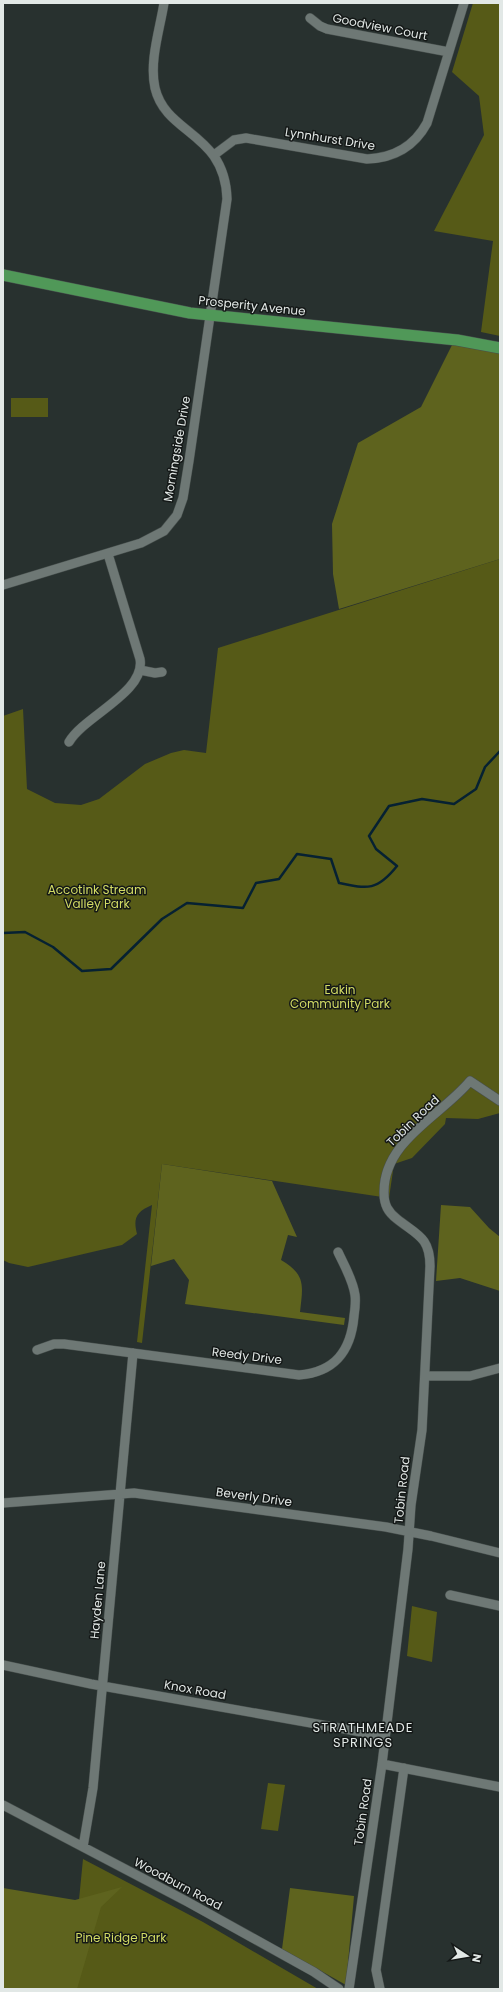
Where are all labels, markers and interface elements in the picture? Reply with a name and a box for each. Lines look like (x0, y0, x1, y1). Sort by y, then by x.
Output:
street label: Goodview Court (331, 9, 429, 44)
street label: Lynnhurst Drive (284, 123, 376, 154)
street label: Prosperity Avenue (198, 291, 307, 320)
street label: Morningside Drive (159, 395, 194, 503)
park label: Accotink Stream Valley Park (48, 881, 146, 912)
park label: Eakin Community Park (290, 981, 391, 1012)
street label: Tobin Road (383, 1091, 443, 1150)
street label: Reedy Drive (211, 1343, 283, 1368)
street label: Tobin Road (390, 1456, 413, 1524)
street label: Beverly Drive (215, 1483, 293, 1510)
street label: Hayden Lane (86, 1560, 109, 1640)
street label: Knox Road (163, 1676, 227, 1703)
district label: STRATHMEADE SPRINGS (313, 1718, 413, 1752)
street label: Tobin Road (349, 1777, 376, 1846)
street label: Woodburn Road (131, 1853, 225, 1914)
park label: Pine Ridge Park (75, 1929, 167, 1946)
north arrow (447, 1936, 487, 1976)
text: N (468, 1952, 485, 1964)

